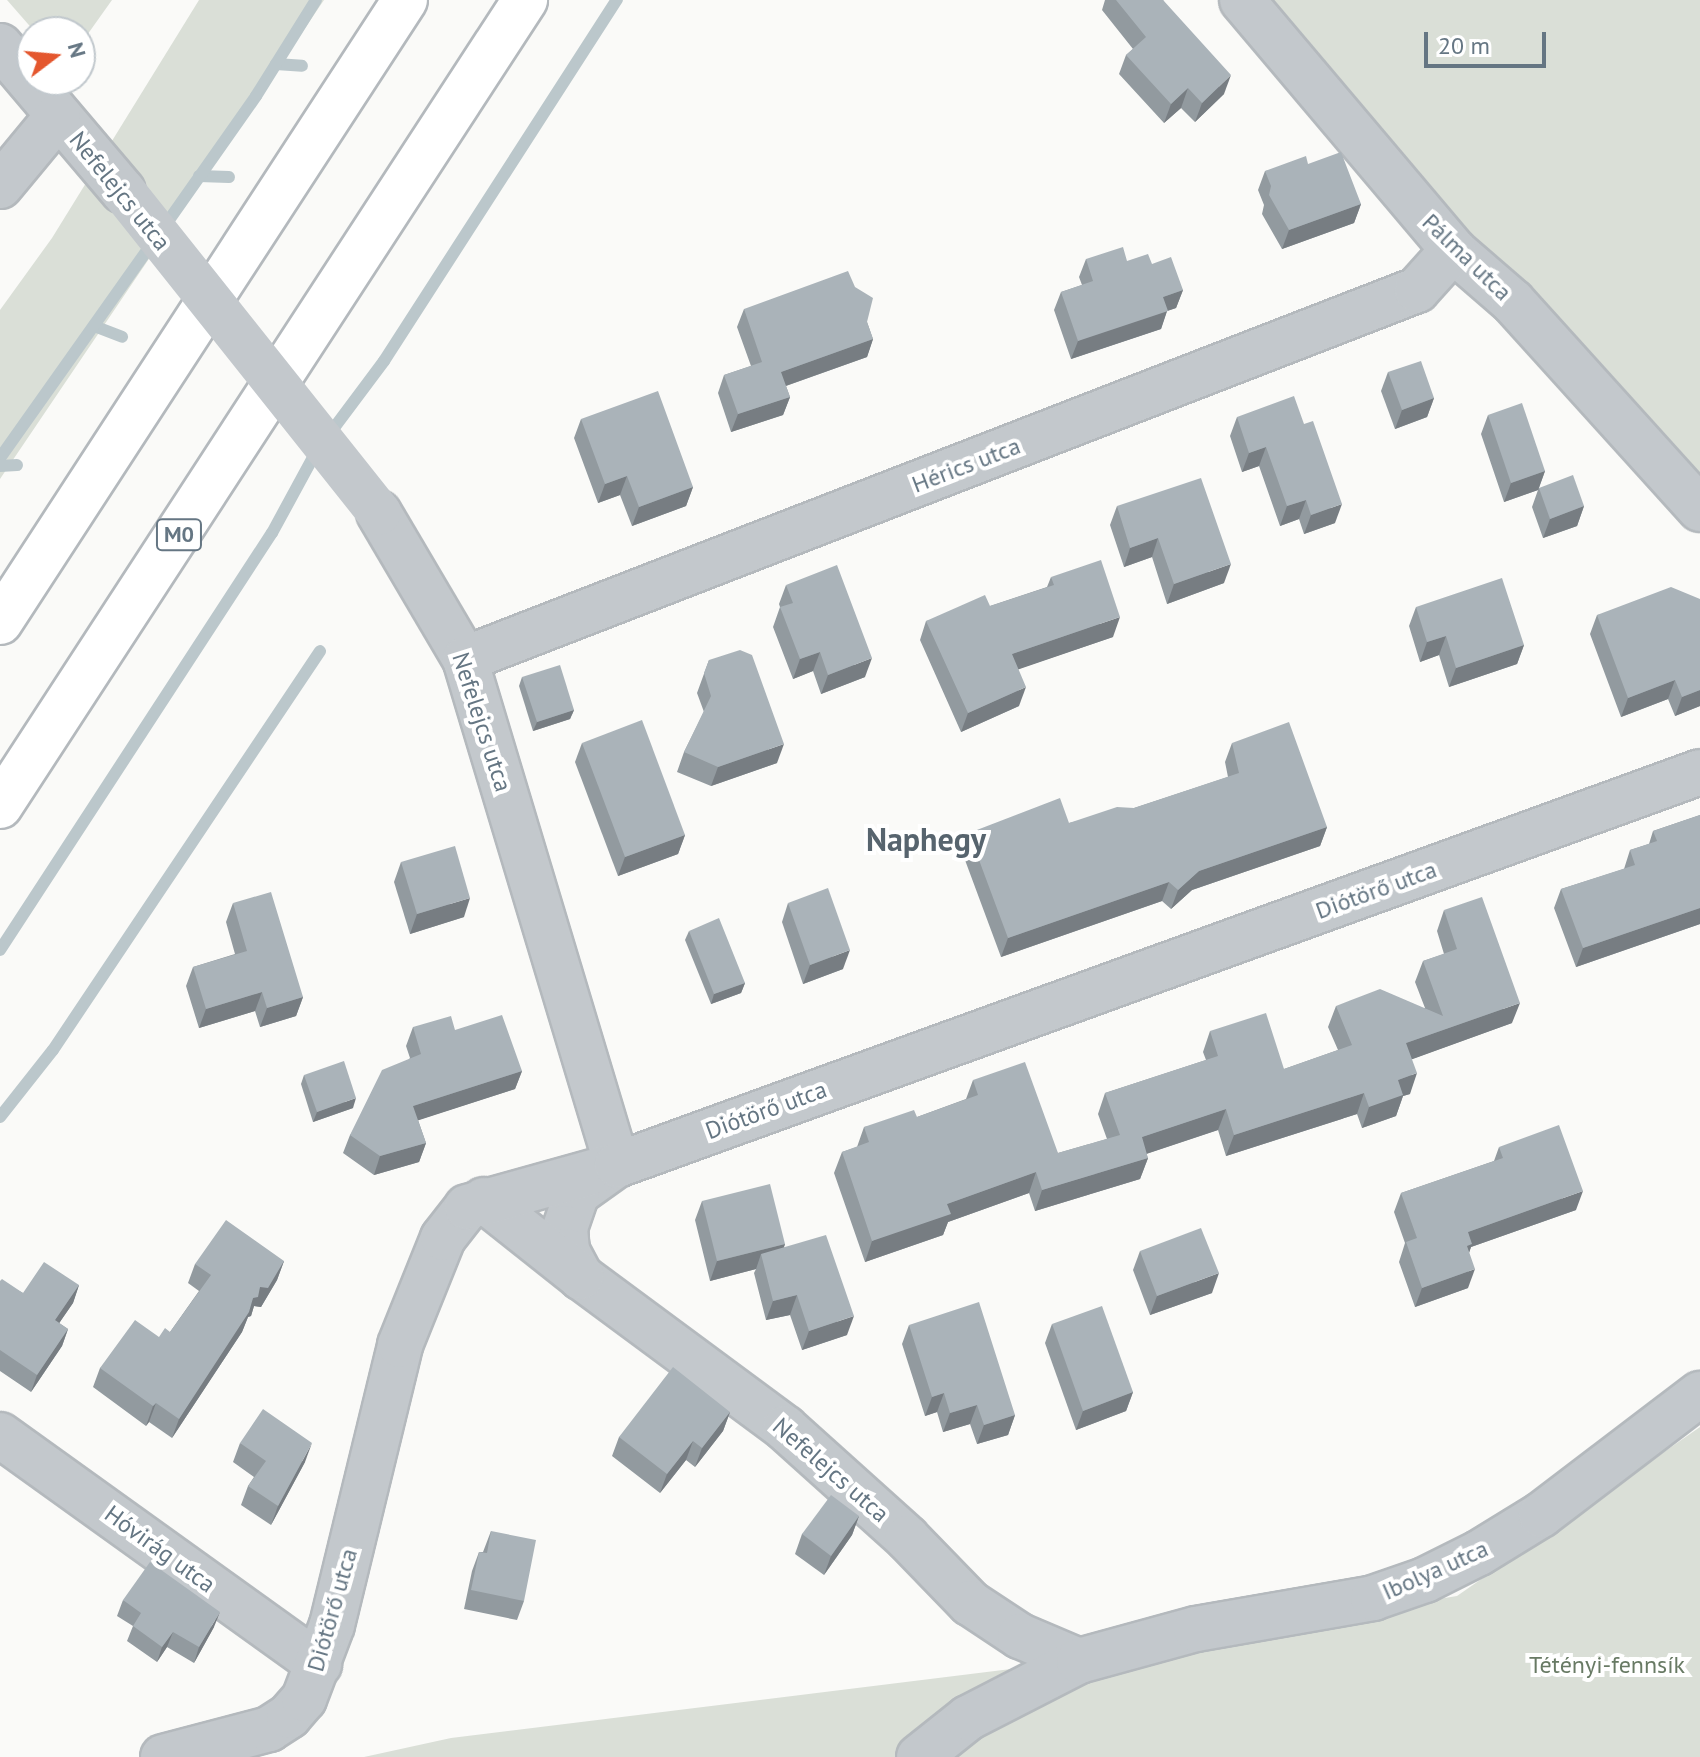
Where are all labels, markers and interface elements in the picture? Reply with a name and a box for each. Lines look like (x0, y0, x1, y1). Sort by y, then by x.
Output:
north arrow (16, 16, 96, 96)
scale bar (1428, 16, 1550, 66)
text: 20 m (1438, 30, 1490, 61)
text: N (62, 39, 93, 61)
street label: Nefelejcs utca (63, 126, 177, 256)
street label: Pálma utca (1416, 207, 1518, 307)
street label: Hérics utca (908, 431, 1024, 499)
road number: M0 (155, 517, 203, 553)
street label: Nefelejcs utca (446, 649, 518, 795)
district label: Naphegy (866, 820, 986, 858)
street label: Diótörő utca (1312, 855, 1440, 925)
street label: Diótörő utca (702, 1075, 830, 1145)
street label: Nefelejcs utca (767, 1412, 895, 1528)
street label: Hóvirág utca (99, 1499, 221, 1599)
street label: Ibolya utca (1378, 1534, 1492, 1606)
street label: Diótörő utca (301, 1545, 363, 1675)
park label: Tétényi-fennsík (1529, 1651, 1685, 1679)

